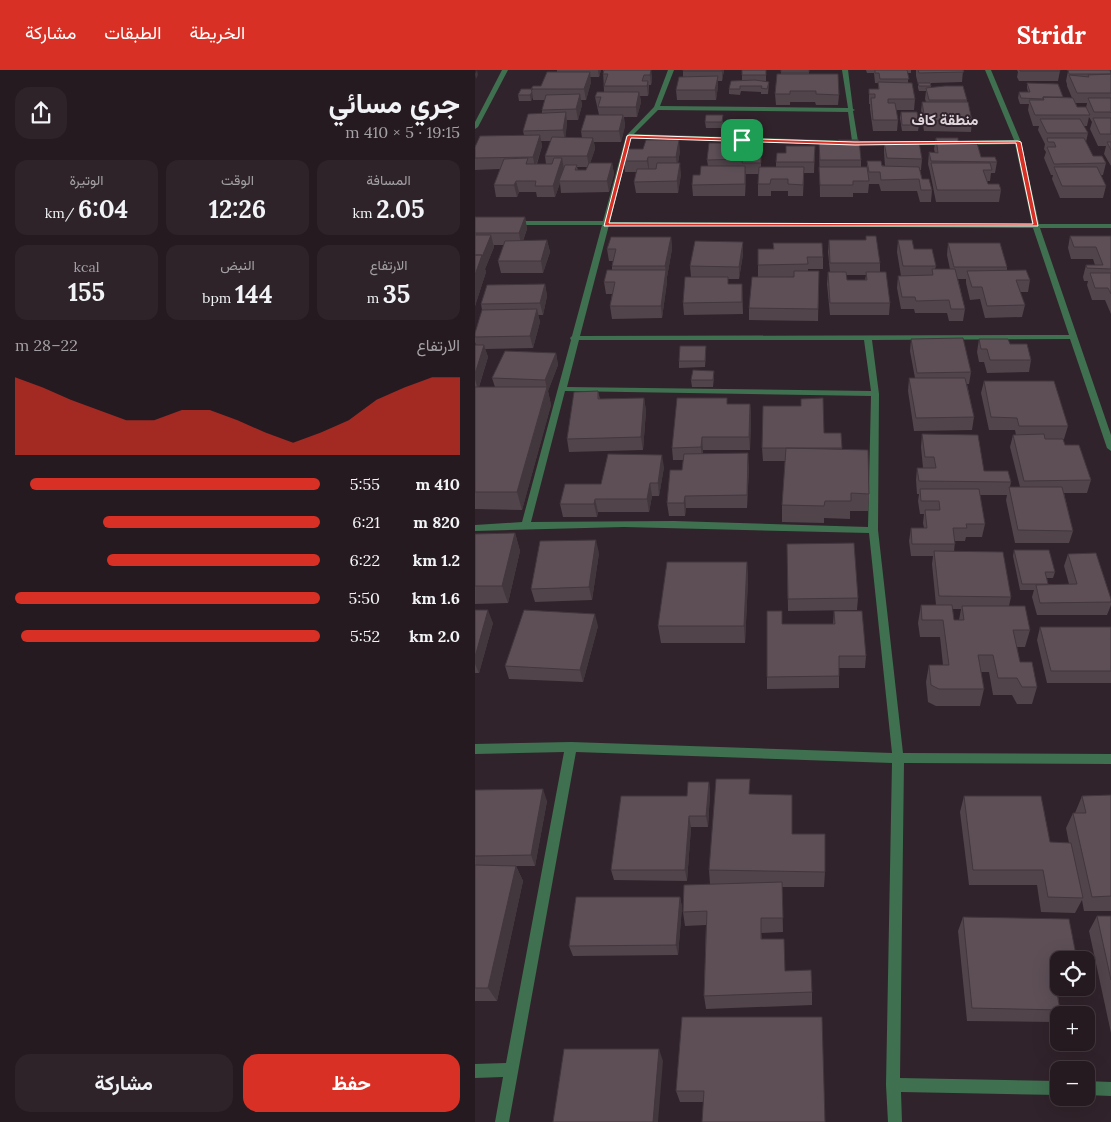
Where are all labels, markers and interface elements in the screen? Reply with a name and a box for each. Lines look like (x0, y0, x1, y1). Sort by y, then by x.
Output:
text: Stridr (1017, 20, 1086, 51)
text: مشاركة (25, 21, 76, 44)
text: الطبقات (104, 21, 161, 44)
text: الخريطة (189, 21, 245, 44)
text: جري مسائي (328, 85, 460, 121)
button: share (15, 87, 67, 139)
district label: منطقة كاف (912, 110, 978, 129)
pin (721, 119, 763, 161)
text: 19:15 · 5 × 410 m (345, 122, 460, 142)
icon: arrive (728, 126, 756, 154)
text: الوتيرة (69, 171, 104, 189)
text: الوقت (221, 171, 254, 189)
text: المسافة (366, 171, 411, 189)
text: 6:04 (78, 193, 128, 225)
text: 12:26 (209, 193, 266, 225)
text: 2.05 (376, 193, 424, 225)
text: /km (45, 204, 78, 222)
text: km (353, 204, 376, 222)
text: النبض (220, 256, 255, 274)
text: الارتفاع (370, 256, 408, 274)
text: kcal (74, 258, 99, 276)
text: 155 (68, 276, 105, 308)
text: 144 (235, 278, 273, 310)
text: 35 (383, 278, 410, 310)
text: bpm (202, 289, 235, 307)
text: m (367, 289, 383, 307)
text: 22–28 m (15, 335, 78, 355)
text: الارتفاع (417, 335, 460, 355)
text: 5:55 (350, 474, 380, 494)
text: 410 m (416, 474, 460, 494)
text: 6:21 (352, 512, 380, 532)
text: 820 m (413, 512, 460, 532)
text: 6:22 (350, 550, 380, 570)
text: 1.2 km (413, 550, 460, 570)
text: 5:50 (349, 588, 380, 608)
text: 1.6 km (412, 588, 460, 608)
text: 5:52 (350, 626, 380, 646)
text: 2.0 km (409, 626, 460, 646)
map controls (1050, 951, 1095, 1106)
button: locate (1050, 951, 1095, 996)
button: + (1050, 1006, 1095, 1051)
button: مشاركة (15, 1054, 233, 1112)
button: حفظ (243, 1054, 460, 1112)
button: − (1050, 1061, 1095, 1106)

